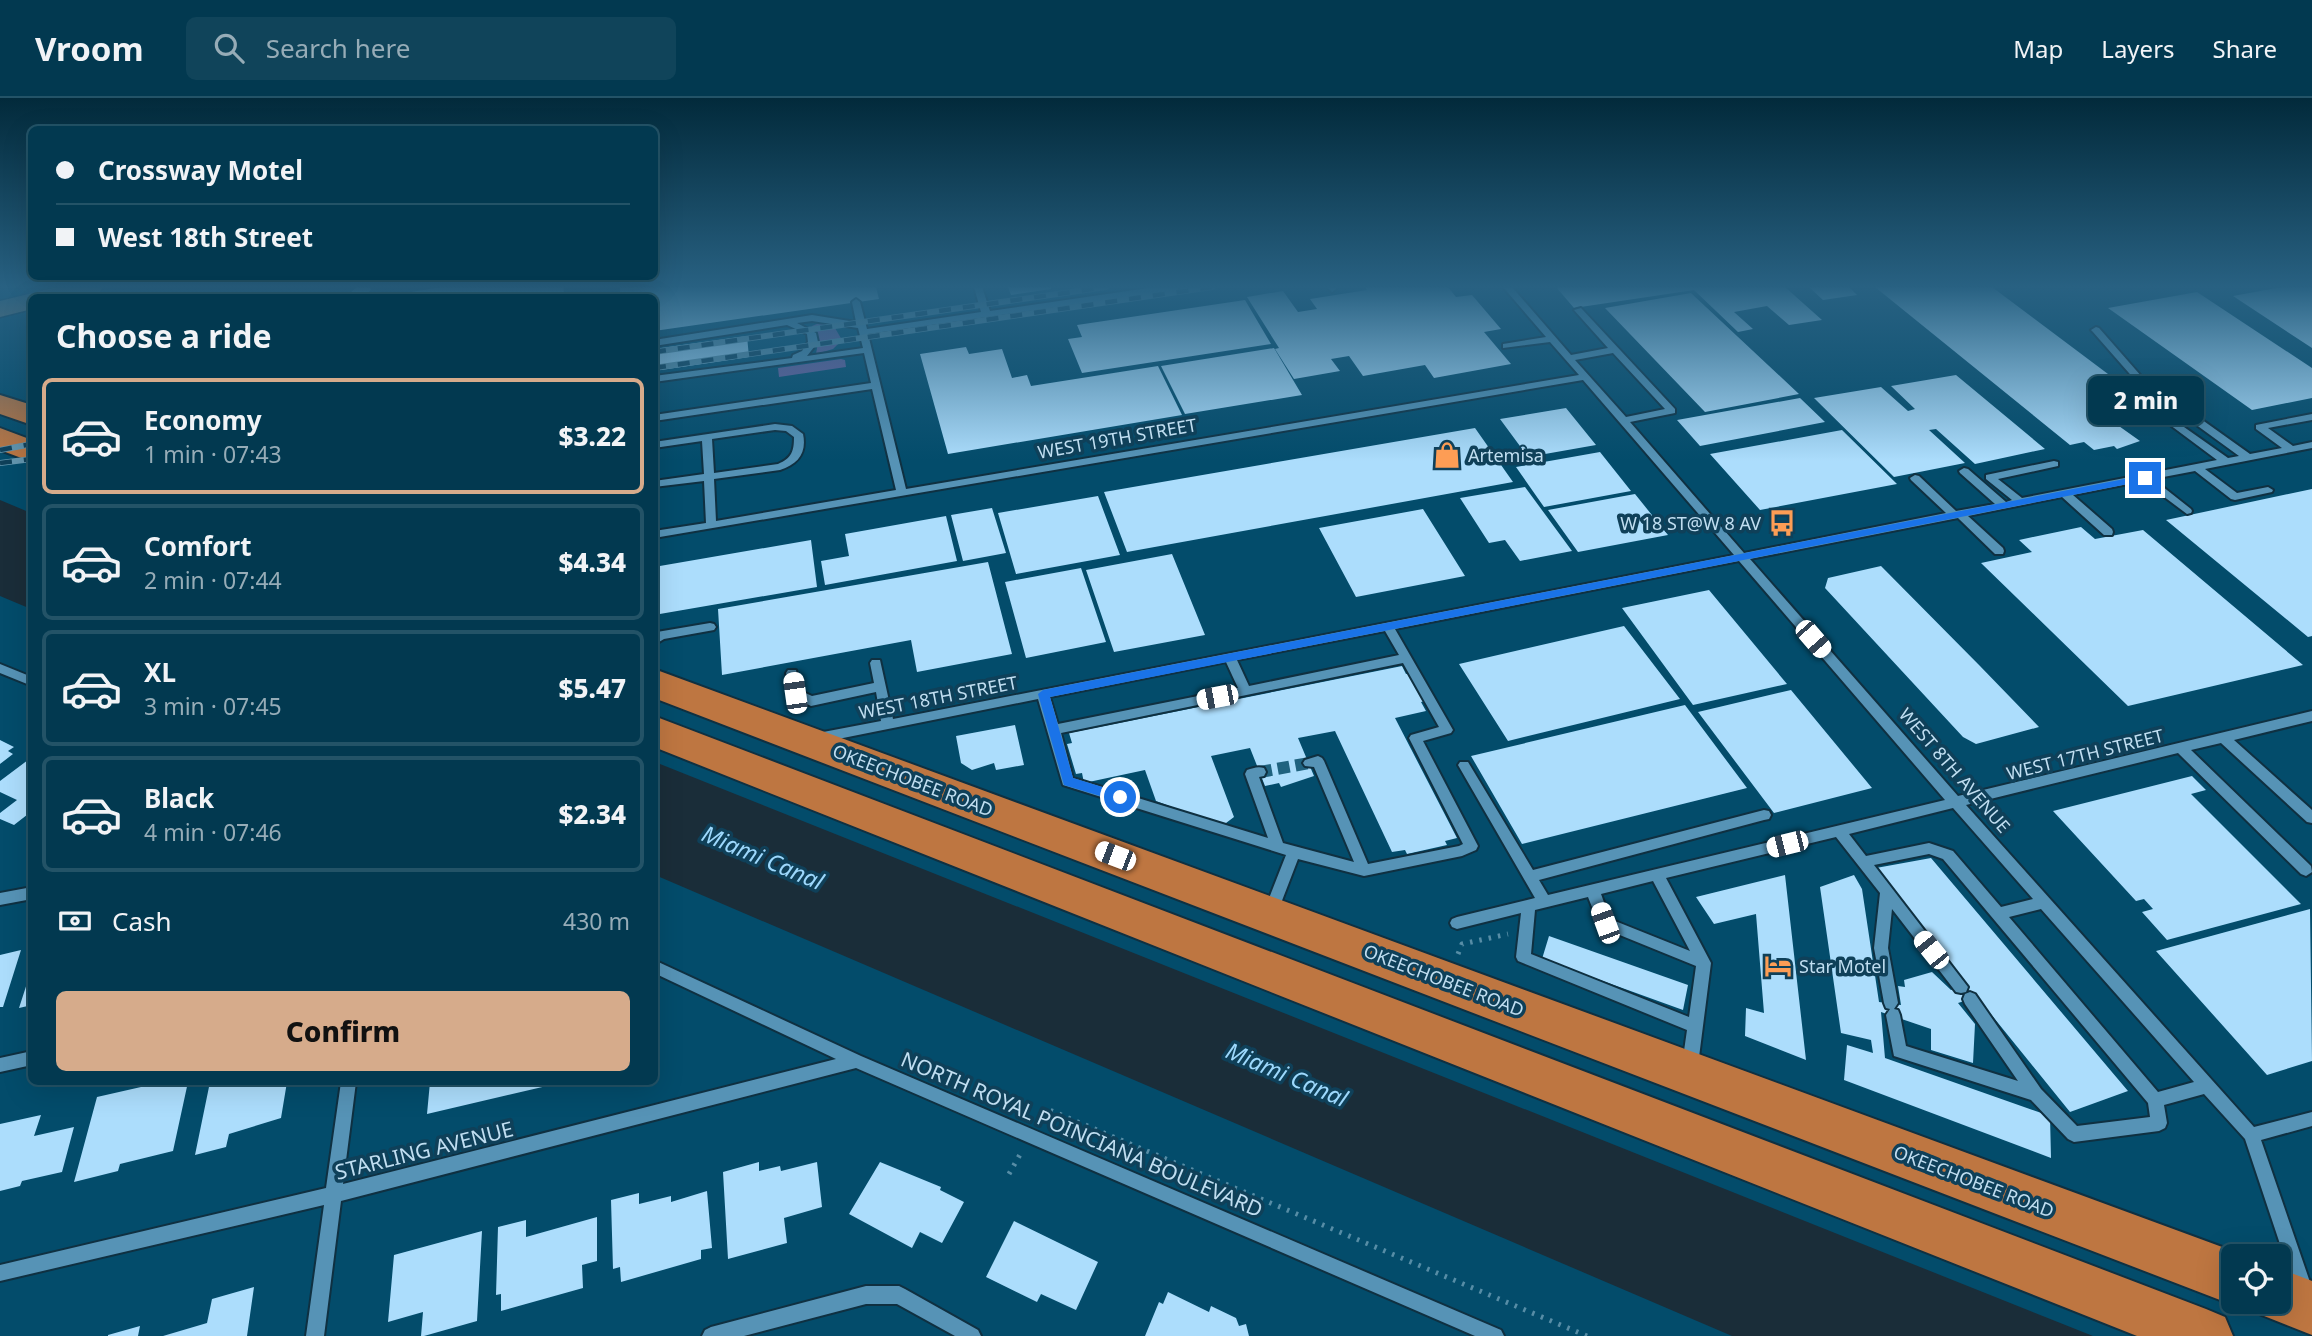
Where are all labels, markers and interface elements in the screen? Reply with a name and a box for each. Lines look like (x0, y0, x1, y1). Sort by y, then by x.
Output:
search box (186, 17, 676, 80)
text: Vroom (35, 26, 144, 71)
icon: search (210, 29, 248, 67)
text: Search here (266, 30, 410, 66)
text: Map (2013, 32, 2063, 65)
text: Layers (2101, 32, 2175, 65)
text: Share (2213, 32, 2277, 65)
text: Crossway Motel (98, 152, 303, 188)
text: West 18th Street (98, 219, 313, 255)
text: Choose a ride (56, 314, 272, 357)
callout: 2 min (2087, 376, 2203, 426)
text: 2 min (2114, 384, 2178, 416)
text: Economy (144, 402, 262, 438)
icon: car (60, 405, 123, 468)
street label: WEST 19TH STREET (1036, 412, 1198, 464)
text: $3.22 (559, 418, 626, 454)
text: 1 min · 07:43 (144, 438, 282, 470)
shop icon: Artemisa (1432, 440, 1462, 470)
place label: Artemisa (1468, 443, 1544, 467)
route end (2129, 462, 2161, 494)
bus stop icon: W 18 ST@W 8 AV (1767, 508, 1797, 538)
place label: W 18 ST@W 8 AV (1620, 511, 1761, 535)
text: Comfort (144, 528, 252, 564)
icon: car (60, 531, 123, 594)
text: $4.34 (559, 544, 626, 580)
text: 2 min · 07:44 (144, 564, 282, 596)
car (1792, 616, 1835, 662)
text: XL (144, 654, 176, 690)
icon: car (60, 657, 123, 720)
text: $5.47 (559, 670, 626, 706)
street label: WEST 18TH STREET (857, 670, 1019, 724)
car (782, 671, 809, 715)
car (1195, 683, 1240, 711)
text: 3 min · 07:45 (144, 690, 282, 722)
street label: WEST 8TH AVENUE (1894, 702, 2016, 838)
street label: WEST 17TH STREET (2004, 723, 2166, 785)
street label: OKEECHOBEE ROAD (829, 738, 997, 822)
text: Black (144, 780, 214, 816)
route start (1104, 781, 1136, 813)
icon: car (60, 783, 123, 846)
text: $2.34 (559, 796, 626, 832)
text: 4 min · 07:46 (144, 816, 282, 848)
water label: Miami Canal (697, 817, 830, 897)
car (1765, 829, 1810, 859)
car (1092, 839, 1139, 873)
car (1588, 900, 1623, 946)
icon: cash (56, 902, 94, 940)
text: Cash (112, 903, 172, 939)
text: 430 m (563, 905, 630, 937)
car (1910, 927, 1953, 973)
street label: OKEECHOBEE ROAD (1360, 938, 1528, 1022)
hotel icon: Star Motel (1763, 951, 1793, 981)
place label: Star Motel (1799, 954, 1886, 978)
button: Confirm (56, 991, 630, 1071)
water label: Miami Canal (1221, 1034, 1354, 1114)
street label: NORTH ROYAL POINCIANA BOULEVARD (897, 1045, 1267, 1223)
street label: STARLING AVENUE (332, 1114, 516, 1186)
street label: OKEECHOBEE ROAD (1890, 1139, 2058, 1223)
map controls (2221, 1244, 2291, 1314)
button: locate (2221, 1244, 2291, 1314)

